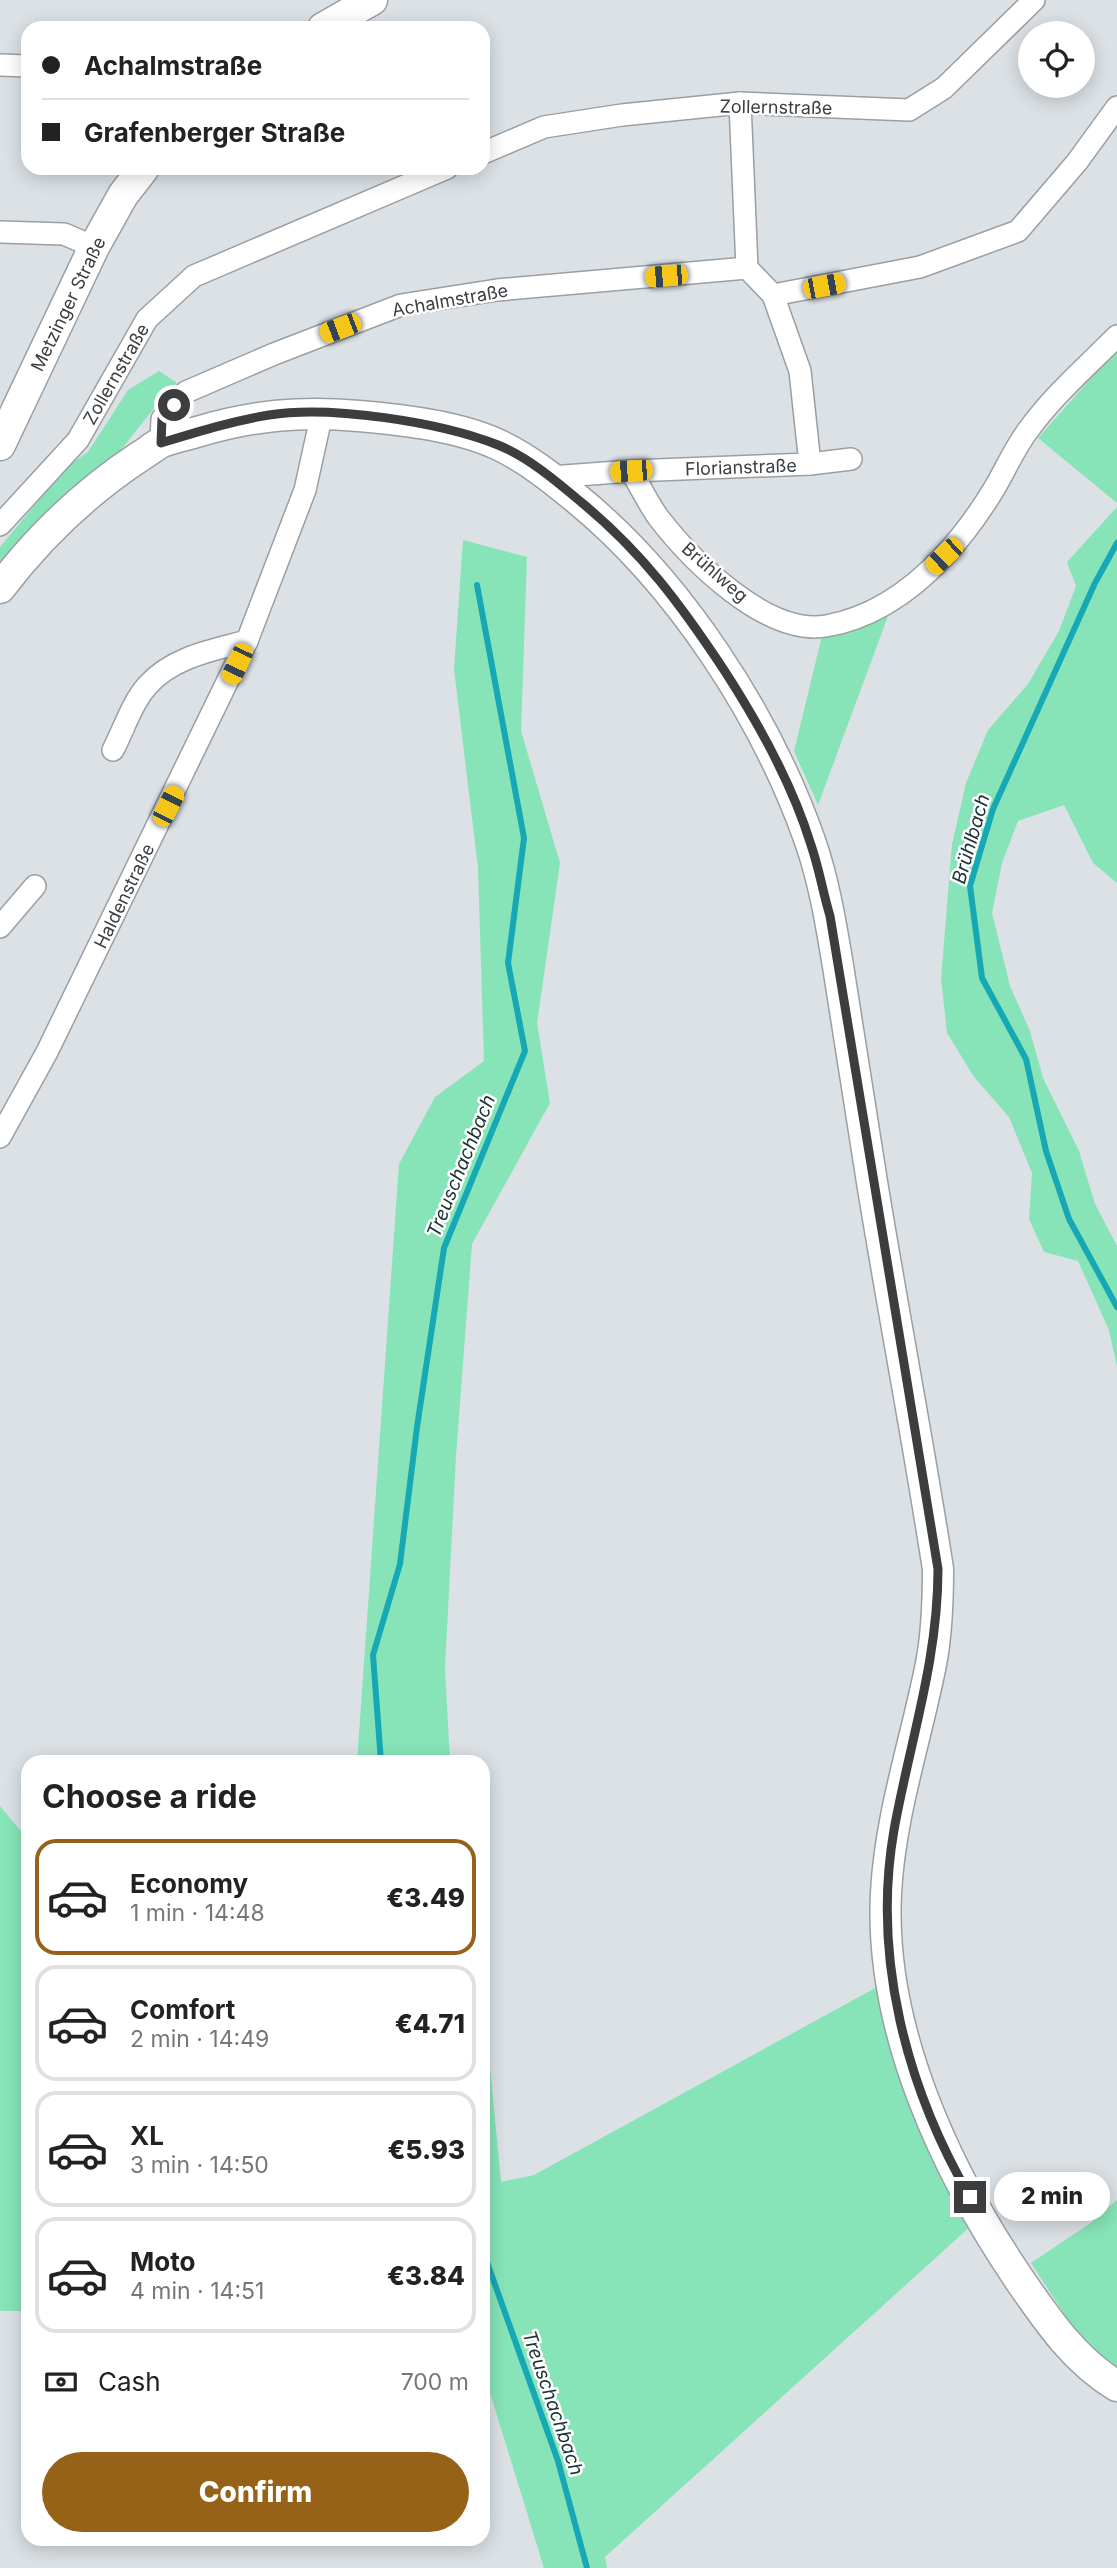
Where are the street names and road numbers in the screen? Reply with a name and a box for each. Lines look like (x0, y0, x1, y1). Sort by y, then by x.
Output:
street label: Zollernstraße (719, 96, 833, 118)
street label: Metzinger Straße (26, 233, 110, 375)
street label: Achalmstraße (390, 279, 510, 321)
street label: Zollernstraße (79, 320, 153, 428)
street label: Florianstraße (685, 455, 797, 479)
street label: Brühlweg (678, 538, 752, 606)
street label: Haldenstraße (90, 840, 158, 952)

